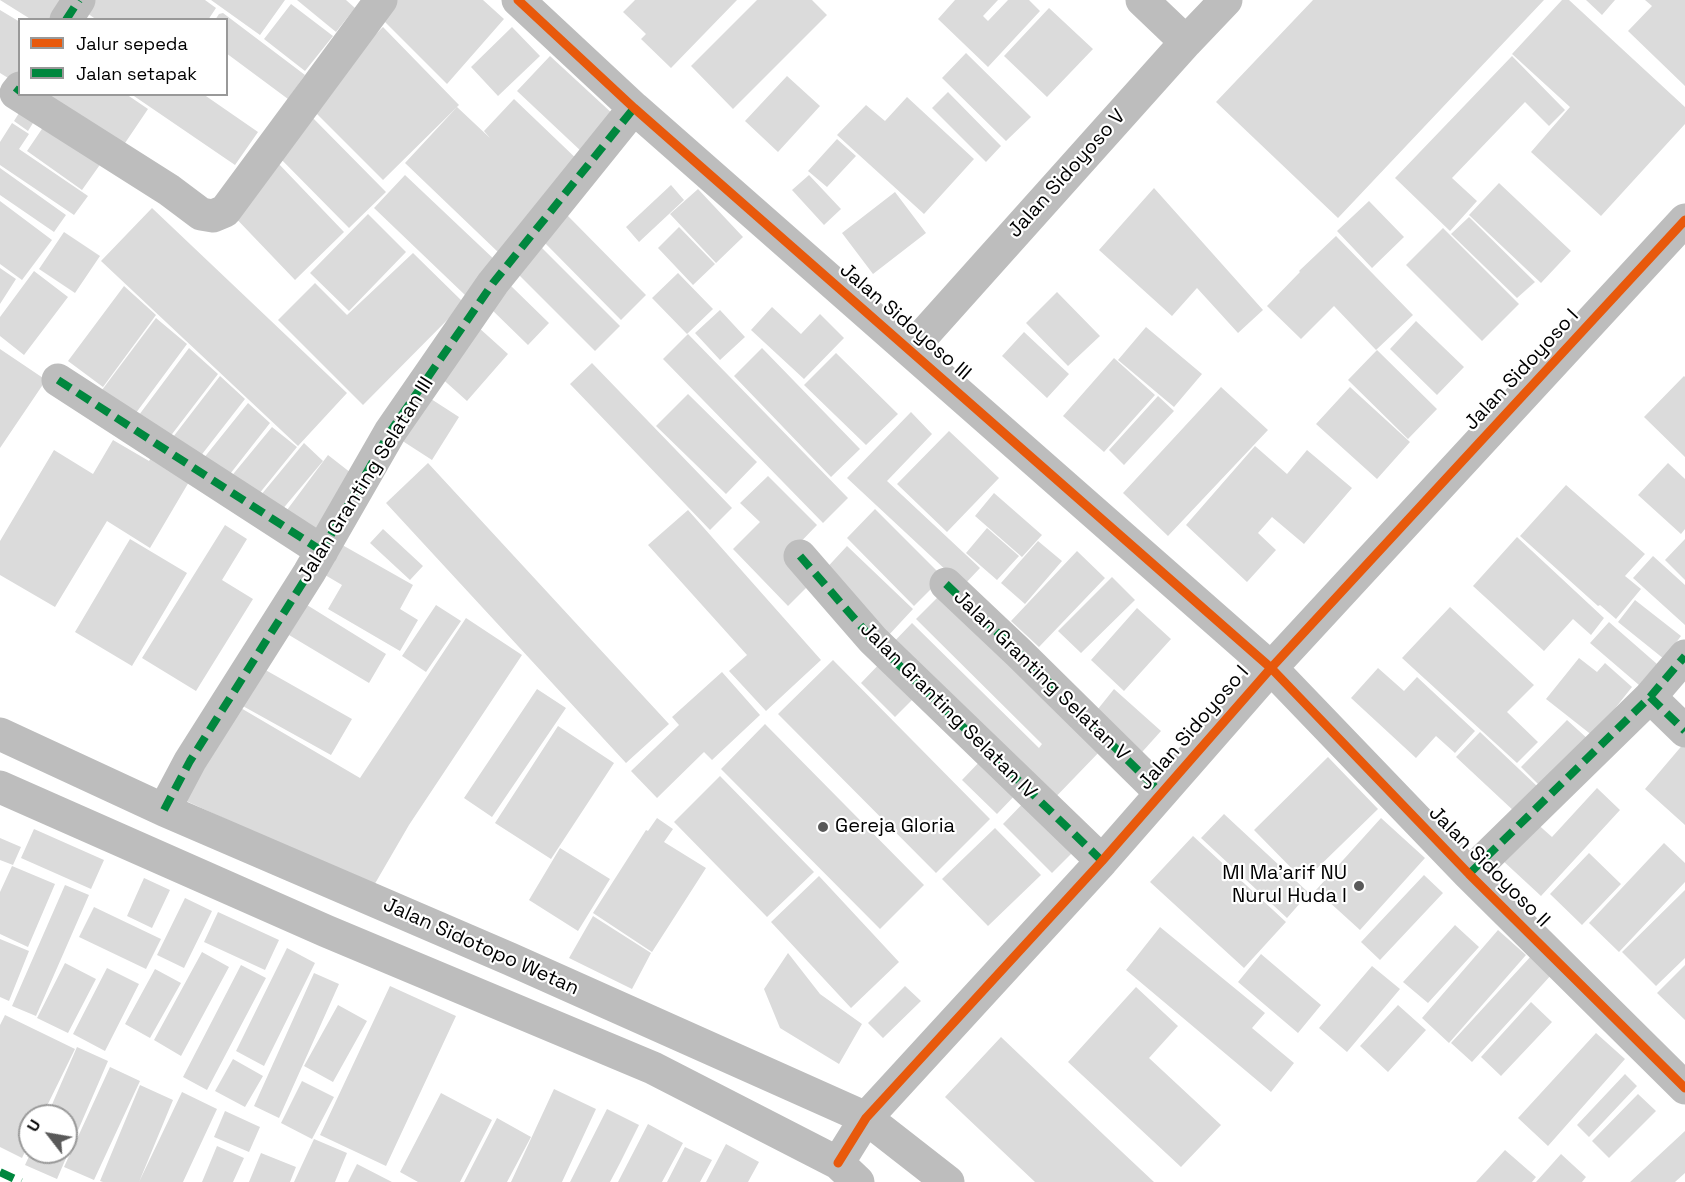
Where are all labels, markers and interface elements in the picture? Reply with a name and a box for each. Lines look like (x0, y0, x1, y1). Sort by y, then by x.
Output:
legend (18, 18, 228, 96)
text: Jalur sepeda (76, 32, 188, 55)
text: Jalan setapak (76, 62, 197, 85)
street label: Jalan Sidoyoso V (1003, 105, 1131, 243)
street label: Jalan Sidoyoso III (834, 258, 976, 386)
street label: Jalan Sidoyoso I (1460, 305, 1584, 435)
street label: Jalan Granting Selatan III (293, 373, 439, 587)
street label: Jalan Granting Selatan V (948, 586, 1134, 766)
street label: Jalan Granting Selatan IV (855, 618, 1041, 804)
street label: Jalan Sidoyoso I (1134, 661, 1254, 795)
street label: Jalan Sidoyoso II (1423, 801, 1555, 933)
place label: Gereja Gloria (835, 815, 955, 839)
marker: Gereja Gloria (816, 820, 830, 834)
place label: MI Ma'arif NU Nurul Huda I (1222, 862, 1347, 909)
marker: MI Ma'arif NU Nurul Huda I (1352, 879, 1366, 893)
street label: Jalan Sidotopo Wetan (379, 893, 583, 1001)
north arrow (18, 1104, 78, 1164)
text: U (22, 1115, 46, 1136)

